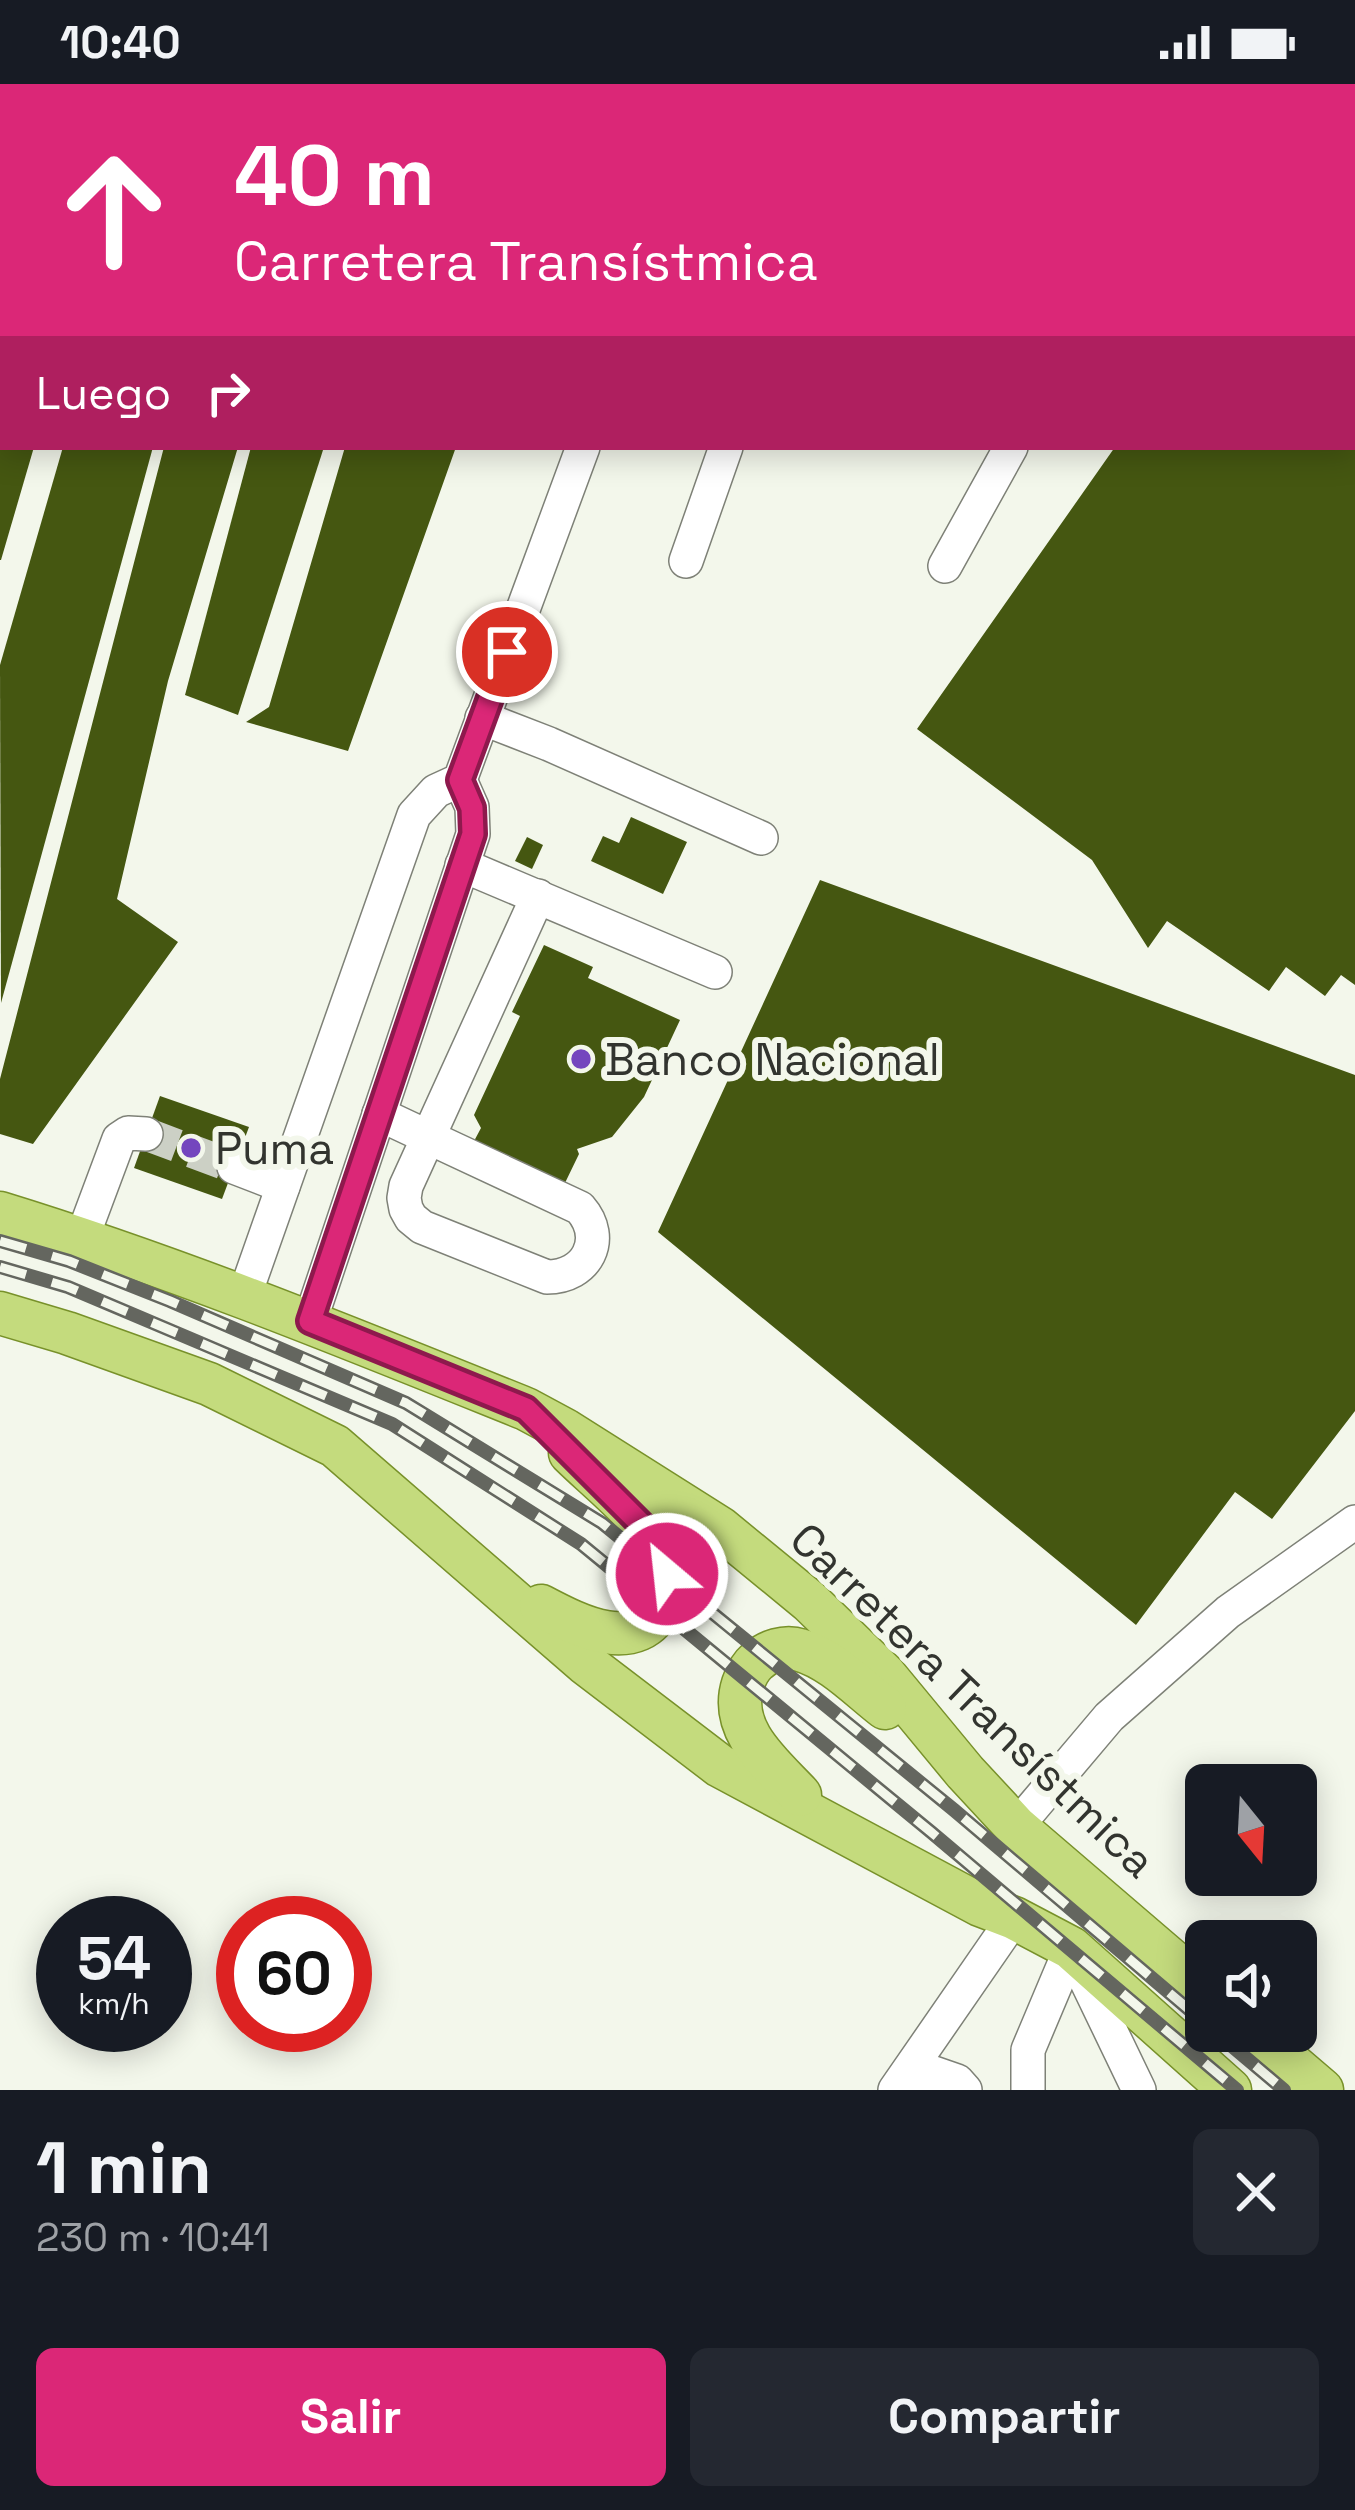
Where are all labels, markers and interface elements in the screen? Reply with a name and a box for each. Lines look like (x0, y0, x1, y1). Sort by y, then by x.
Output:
text: 10:40 (60, 14, 181, 71)
text: 40 m (234, 122, 435, 230)
icon: ahead (36, 132, 192, 288)
text: Carretera Transístmica (234, 227, 818, 296)
icon: right (195, 360, 261, 426)
text: Luego (36, 365, 171, 422)
pin (456, 601, 558, 703)
icon: arrive (474, 619, 540, 685)
place label: Banco Nacional (605, 1031, 940, 1088)
marker: Banco Nacional (568, 1046, 594, 1072)
place label: Puma (215, 1120, 334, 1177)
marker: Puma (178, 1135, 204, 1161)
position arrow (604, 1511, 730, 1637)
street label: Carretera Transístmica (778, 1511, 1168, 1889)
north arrow (1185, 1764, 1317, 1896)
map controls (1185, 1764, 1317, 2052)
speed limit sign: 60 (216, 1896, 372, 2052)
text: 54 (77, 1920, 151, 1997)
button: sound (1185, 1920, 1317, 2052)
text: km/h (78, 1984, 150, 2023)
text: 1 min (36, 2122, 212, 2214)
button: close (1193, 2129, 1319, 2255)
text: 230 m · 10:41 (36, 2213, 270, 2262)
button: Salir (36, 2348, 666, 2486)
button: Compartir (690, 2348, 1319, 2486)

